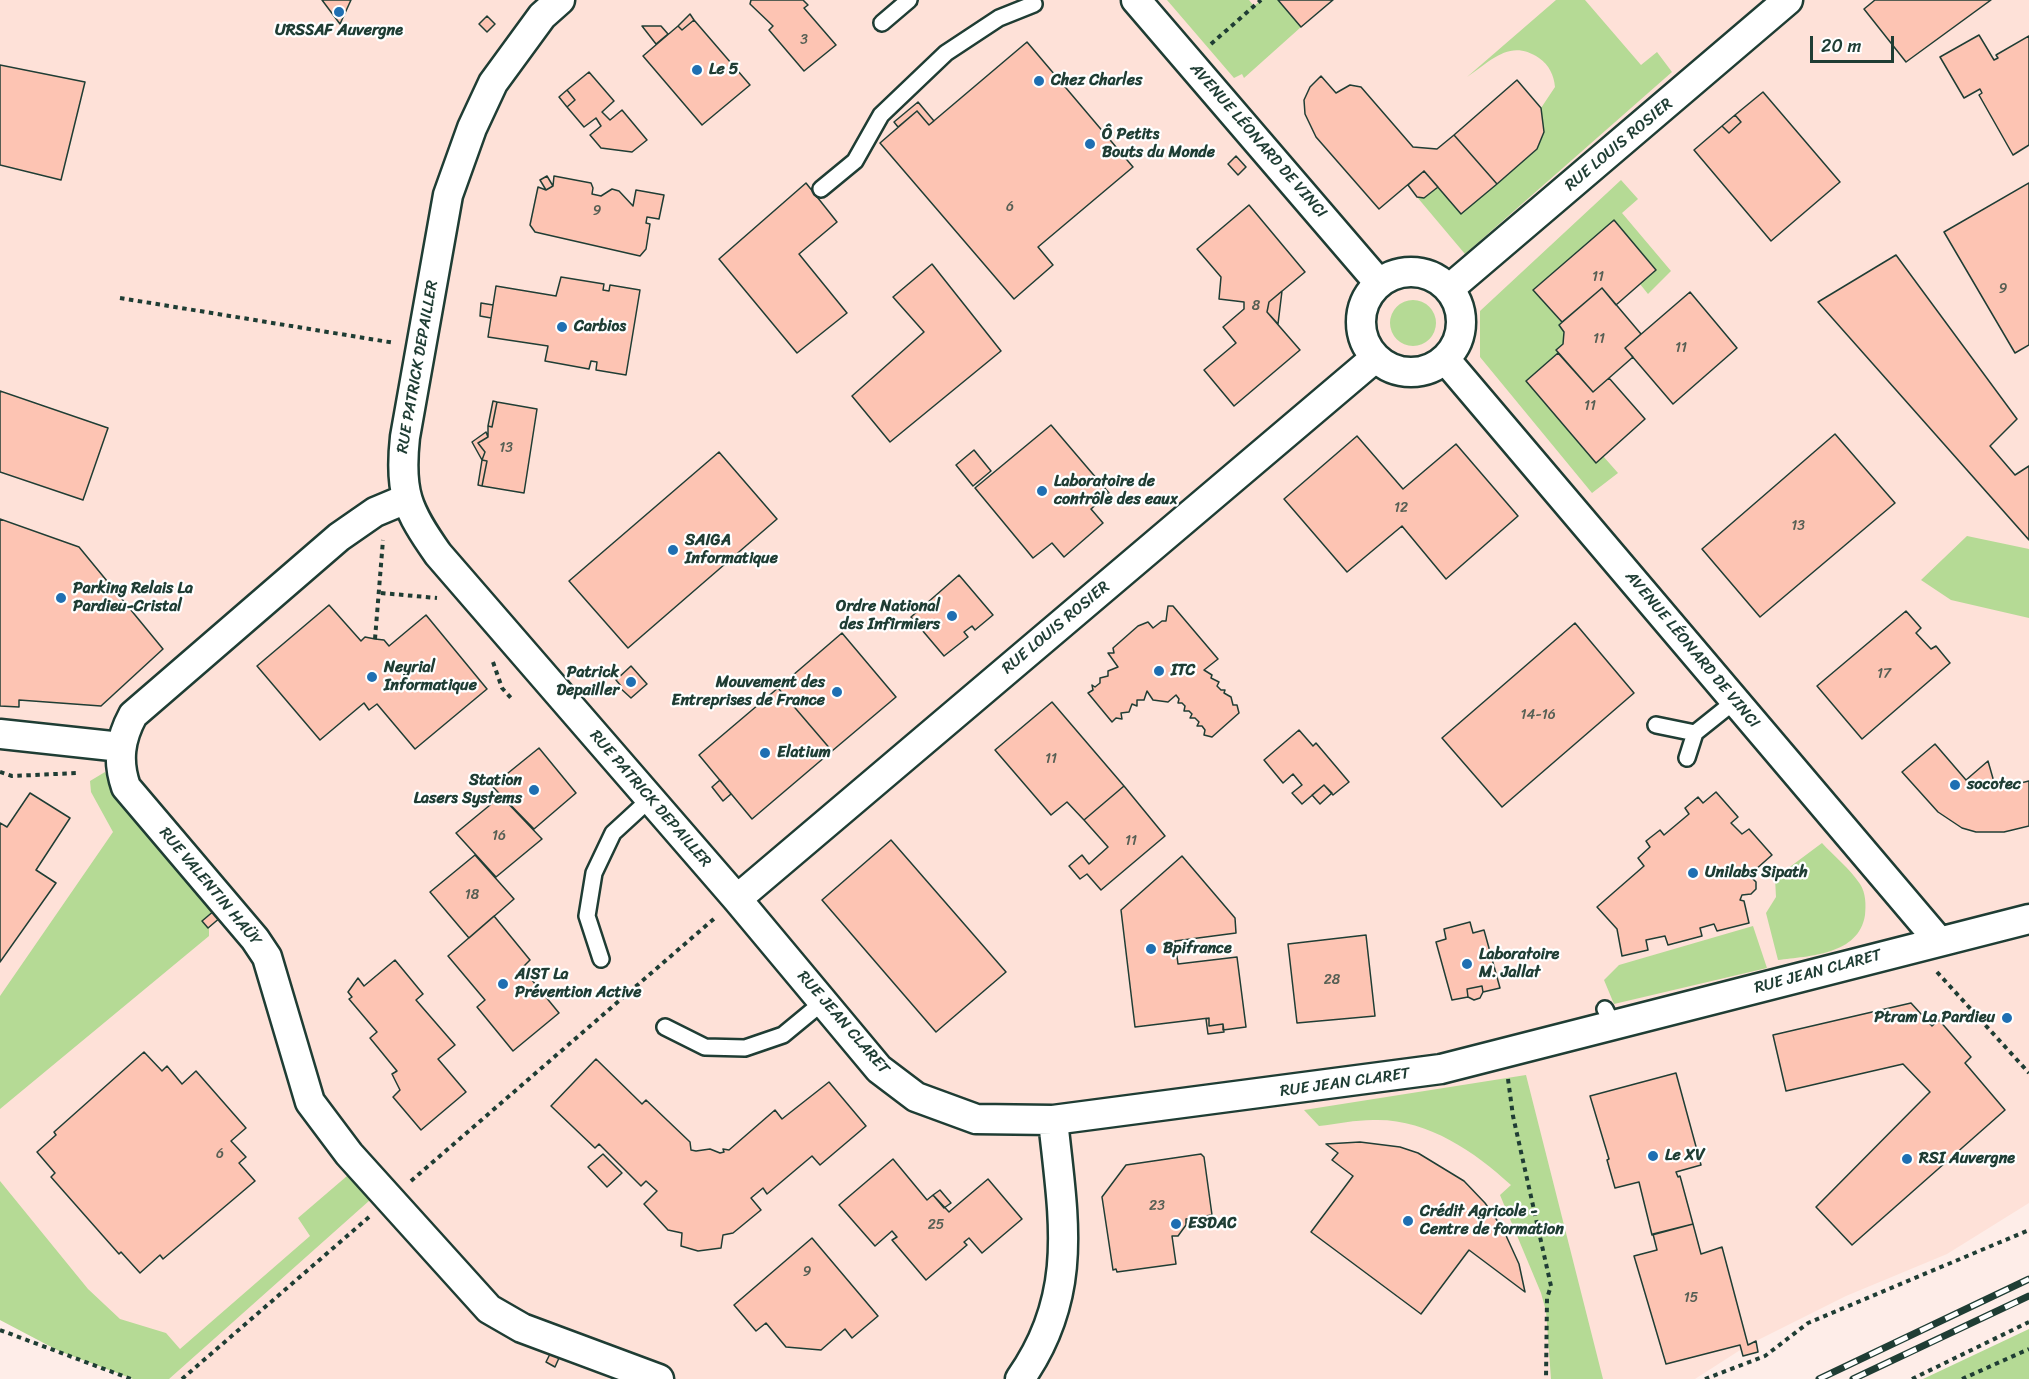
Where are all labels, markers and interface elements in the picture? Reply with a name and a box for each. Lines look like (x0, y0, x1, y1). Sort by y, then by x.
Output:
marker: URSSAF Auvergne (332, 5, 346, 19)
place label: URSSAF Auvergne (275, 21, 403, 41)
scale bar (1813, 24, 1897, 62)
text: 20 m (1821, 30, 1861, 62)
house number: 3 (800, 32, 808, 48)
place label: Le 5 (709, 60, 739, 80)
street label: AVENUE LÉONARD DE VINCI (1185, 60, 1331, 222)
marker: Le 5 (690, 63, 704, 77)
place label: Chez Charles (1051, 71, 1142, 91)
marker: Chez Charles (1032, 74, 1046, 88)
street label: RUE LOUIS ROSIER (1561, 95, 1677, 195)
place label: Ô Petits Bouts du Monde (1102, 125, 1215, 163)
marker: Ô Petits Bouts du Monde (1083, 137, 1097, 151)
house number: 6 (1006, 199, 1014, 215)
house number: 9 (593, 203, 601, 219)
house number: 11 (1592, 269, 1604, 285)
street label: RUE PATRICK DEPAILLER (393, 279, 443, 455)
house number: 9 (1999, 281, 2007, 297)
house number: 8 (1252, 298, 1260, 314)
place label: Carbios (574, 317, 626, 337)
marker: Carbios (555, 320, 569, 334)
house number: 11 (1593, 331, 1605, 347)
house number: 11 (1675, 340, 1687, 356)
house number: 11 (1584, 398, 1596, 414)
house number: 13 (499, 440, 513, 456)
place label: Laboratoire de contrôle des eaux (1054, 472, 1178, 510)
marker: Laboratoire de contrôle des eaux (1035, 484, 1049, 498)
house number: 12 (1394, 500, 1408, 516)
house number: 13 (1791, 518, 1805, 534)
place label: SAIGA Informatique (685, 531, 778, 569)
marker: SAIGA Informatique (666, 543, 680, 557)
street label: AVENUE LÉONARD DE VINCI (1621, 568, 1763, 732)
street label: RUE LOUIS ROSIER (998, 578, 1114, 678)
place label: Parking Relais La Pardieu-Cristal (73, 579, 193, 617)
marker: Parking Relais La Pardieu-Cristal (54, 591, 68, 605)
place label: Ordre National des Infirmiers (836, 597, 940, 635)
marker: Ordre National des Infirmiers (945, 609, 959, 623)
place label: Neyrial Informatique (384, 658, 477, 696)
place label: ITC (1171, 661, 1195, 681)
place label: Patrick Depailler (556, 663, 619, 701)
marker: ITC (1152, 664, 1166, 678)
house number: 17 (1877, 666, 1891, 682)
marker: Neyrial Informatique (365, 670, 379, 684)
place label: Mouvement des Entreprises de France (672, 673, 825, 711)
marker: Patrick Depailler (624, 675, 638, 689)
marker: Mouvement des Entreprises de France (830, 685, 844, 699)
house number: 14-16 (1520, 707, 1556, 723)
street label: RUE PATRICK DEPAILLER (585, 726, 715, 872)
place label: Elatium (777, 743, 831, 763)
marker: Elatium (758, 746, 772, 760)
house number: 11 (1045, 751, 1057, 767)
place label: Station Lasers Systems (414, 771, 522, 809)
place label: socotec (1967, 775, 2021, 795)
marker: socotec (1948, 778, 1962, 792)
marker: Station Lasers Systems (527, 783, 541, 797)
street label: RUE VALENTIN HAÜY (155, 824, 265, 950)
house number: 16 (492, 828, 506, 844)
house number: 11 (1125, 833, 1137, 849)
place label: Unilabs Sipath (1705, 863, 1808, 883)
marker: Unilabs Sipath (1686, 866, 1700, 880)
house number: 18 (465, 887, 479, 903)
place label: Bpifrance (1163, 939, 1232, 959)
marker: Bpifrance (1144, 942, 1158, 956)
place label: Laboratoire M. Jallat (1479, 945, 1559, 983)
street label: RUE JEAN CLARET (1752, 946, 1884, 998)
marker: Laboratoire M. Jallat (1460, 957, 1474, 971)
place label: AIST La Prévention Active (515, 965, 642, 1003)
street label: RUE JEAN CLARET (793, 967, 893, 1079)
house number: 28 (1324, 972, 1340, 988)
marker: AIST La Prévention Active (496, 977, 510, 991)
place label: Ptram La Pardieu (1874, 1008, 1995, 1028)
marker: Ptram La Pardieu (2000, 1011, 2014, 1025)
street label: RUE JEAN CLARET (1279, 1064, 1411, 1102)
house number: 6 (216, 1146, 224, 1162)
place label: Le XV (1665, 1146, 1705, 1166)
marker: Le XV (1646, 1149, 1660, 1163)
place label: RSI Auvergne (1919, 1149, 2015, 1169)
marker: RSI Auvergne (1900, 1152, 1914, 1166)
house number: 23 (1149, 1198, 1165, 1214)
place label: Crédit Agricole - Centre de formation (1420, 1202, 1564, 1240)
place label: ESDAC (1188, 1214, 1236, 1234)
marker: Crédit Agricole - Centre de formation (1401, 1214, 1415, 1228)
house number: 25 (928, 1217, 944, 1233)
marker: ESDAC (1169, 1217, 1183, 1231)
house number: 9 (803, 1264, 811, 1280)
house number: 15 (1684, 1290, 1698, 1306)

